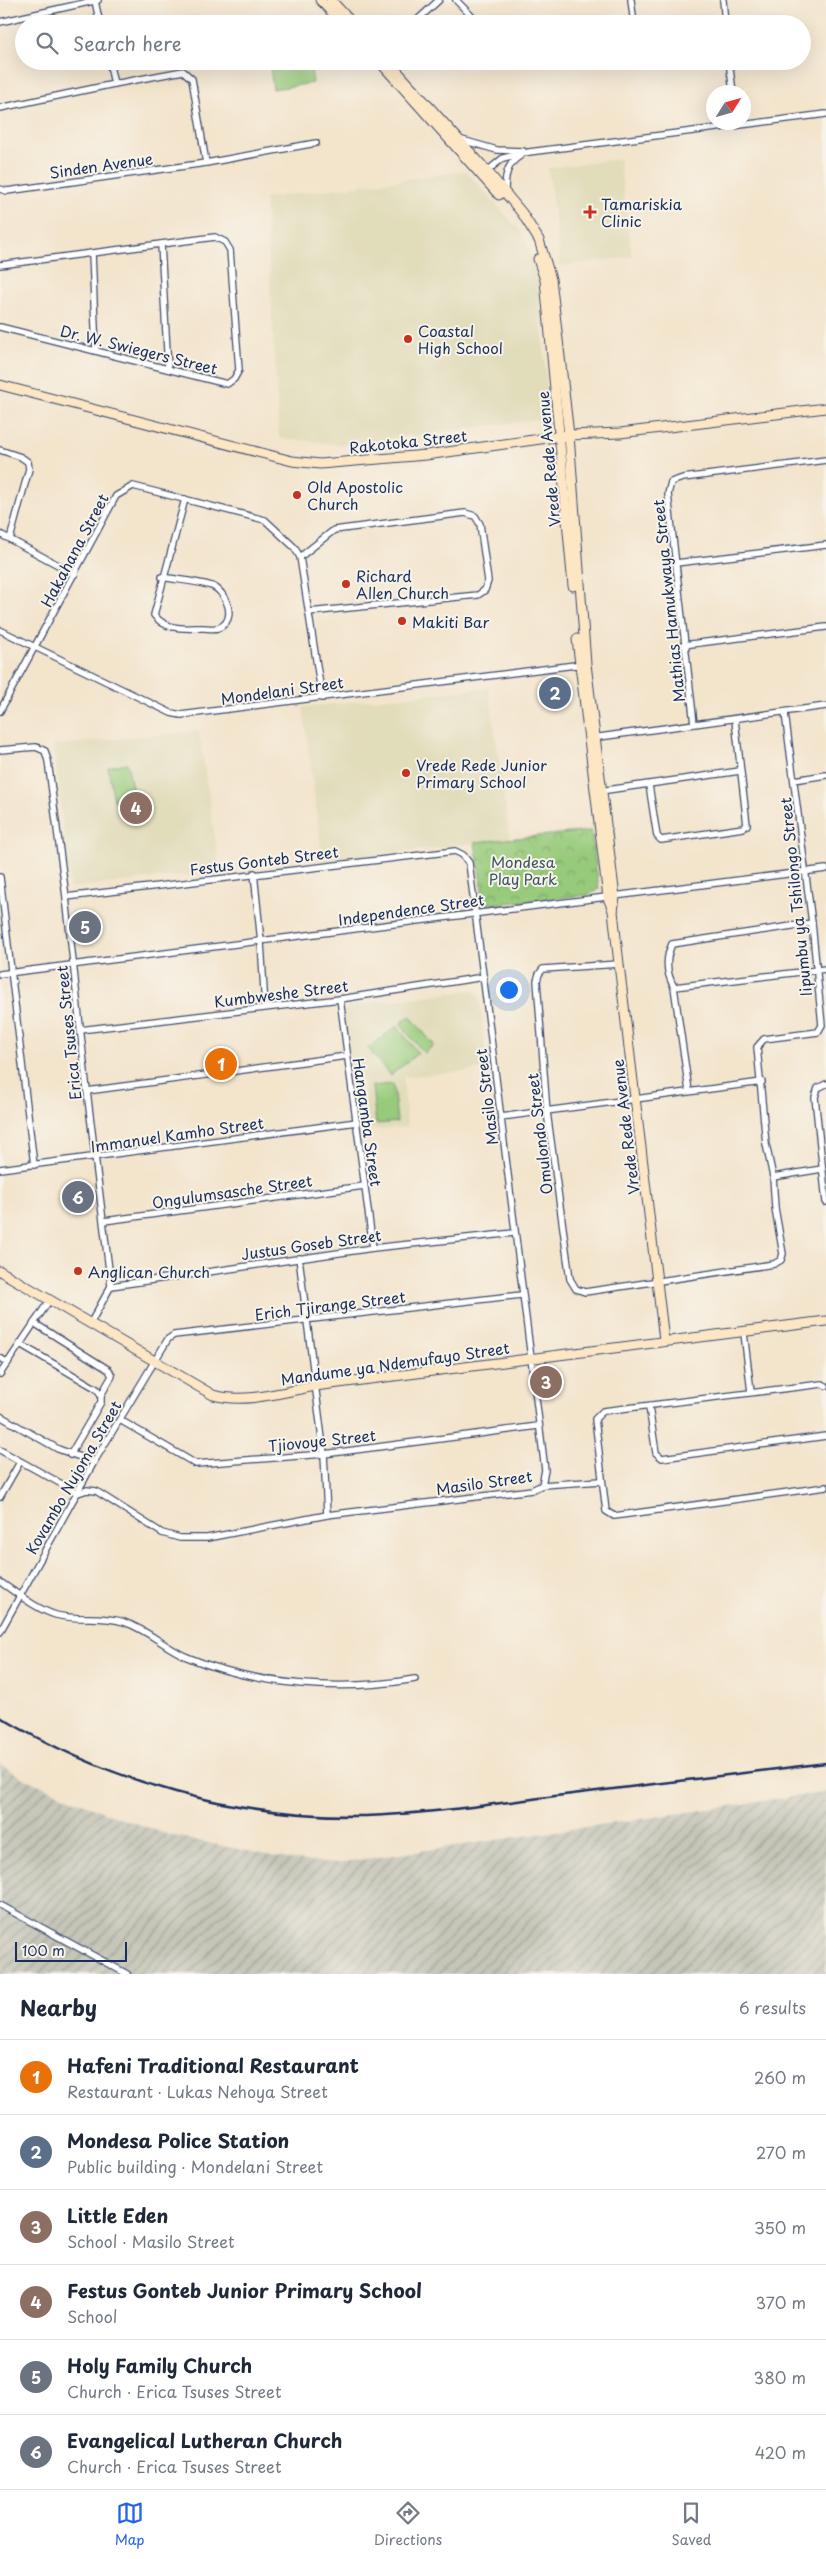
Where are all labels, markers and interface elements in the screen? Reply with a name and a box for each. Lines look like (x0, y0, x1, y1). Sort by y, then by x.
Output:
search box (15, 15, 811, 70)
icon: search (33, 29, 61, 57)
text: Search here (73, 29, 182, 57)
north arrow (706, 85, 751, 130)
street label: Sinden Avenue (48, 146, 154, 184)
place label: Tamariskia Clinic (601, 192, 683, 232)
marker: Tamariskia Clinic (583, 205, 597, 219)
street label: Dr. W. Swiegers Street (58, 318, 220, 380)
place label: Coastal High School (418, 319, 503, 359)
marker: Coastal High School (402, 333, 414, 345)
street label: Vrede Rede Avenue (531, 390, 565, 528)
street label: Rakotoka Street (348, 423, 468, 459)
place label: Old Apostolic Church (307, 475, 403, 515)
street label: Hakahana Street (34, 489, 114, 611)
marker: Old Apostolic Church (291, 489, 303, 501)
street label: Mathias Hamukwaya Street (646, 499, 690, 703)
place label: Richard Allen Church (356, 564, 449, 604)
marker: Richard Allen Church (340, 578, 352, 590)
place label: Makiti Bar (412, 610, 489, 633)
marker: Makiti Bar (396, 615, 408, 627)
street label: Mondelani Street (219, 670, 345, 710)
pin: 2 (539, 674, 571, 712)
place label: Vrede Rede Junior Primary School (416, 753, 547, 793)
marker: Vrede Rede Junior Primary School (400, 767, 412, 779)
pin: 4 (120, 789, 152, 827)
street label: Iipumbu ya Tshilongo Street (773, 796, 817, 998)
street label: Festus Gonteb Street (188, 839, 340, 881)
park label: Mondesa Play Park (489, 850, 557, 890)
street label: Independence Street (337, 887, 485, 931)
pin: 5 (69, 908, 101, 946)
street label: Erica Tsuses Street (50, 965, 86, 1101)
street label: Kumbweshe Street (213, 973, 349, 1013)
your location (496, 977, 522, 1003)
pin: 1 (205, 1045, 237, 1083)
street label: Masilo Street (469, 1048, 503, 1146)
street label: Hangamba Street (348, 1056, 388, 1188)
street label: Vrede Rede Avenue (605, 1058, 645, 1196)
street label: Omulondo Street (520, 1072, 558, 1196)
street label: Immanuel Kamho Street (89, 1110, 265, 1158)
street label: Ongulumsasche Street (150, 1168, 314, 1214)
pin: 6 (62, 1178, 94, 1216)
street label: Justus Goseb Street (239, 1223, 383, 1265)
place label: Anglican Church (88, 1260, 210, 1283)
marker: Anglican Church (72, 1265, 84, 1277)
street label: Erich Tjirange Street (253, 1284, 407, 1326)
street label: Mandume ya Ndemufayo Street (279, 1336, 511, 1390)
pin: 3 (530, 1363, 562, 1401)
street label: Kovambo Nujoma Street (19, 1396, 127, 1558)
street label: Tjiovoye Street (267, 1423, 377, 1457)
street label: Masilo Street (435, 1464, 533, 1500)
scale bar (15, 1939, 128, 1962)
text: 100 m (22, 1940, 65, 1961)
text: Nearby (20, 1991, 97, 2023)
text: 6 results (739, 1995, 806, 2019)
text: Hafeni Traditional Restaurant (67, 2051, 359, 2079)
text: 1 (32, 2065, 40, 2089)
text: 260 m (754, 2065, 806, 2089)
text: Restaurant · Lukas Nehoya Street (67, 2079, 328, 2103)
text: Mondesa Police Station (67, 2126, 289, 2154)
text: 2 (30, 2140, 42, 2164)
text: 270 m (756, 2140, 806, 2164)
text: Public building · Mondelani Street (67, 2154, 323, 2178)
text: Little Eden (67, 2201, 168, 2229)
text: 3 (31, 2215, 41, 2239)
text: 350 m (754, 2215, 806, 2239)
text: School · Masilo Street (67, 2229, 235, 2253)
text: Festus Gonteb Junior Primary School (67, 2276, 422, 2304)
text: 4 (31, 2290, 41, 2314)
text: 370 m (756, 2290, 806, 2314)
text: School (67, 2304, 117, 2328)
text: Holy Family Church (67, 2351, 252, 2379)
text: 5 (31, 2365, 41, 2389)
text: 380 m (754, 2365, 806, 2389)
text: Church · Erica Tsuses Street (67, 2379, 281, 2403)
text: Evangelical Lutheran Church (67, 2426, 342, 2454)
text: 6 (30, 2440, 42, 2464)
text: 420 m (755, 2440, 806, 2464)
text: Church · Erica Tsuses Street (67, 2454, 281, 2478)
tab: Map (115, 2499, 145, 2550)
tab: Directions (374, 2499, 442, 2550)
tab: Saved (672, 2499, 711, 2550)

